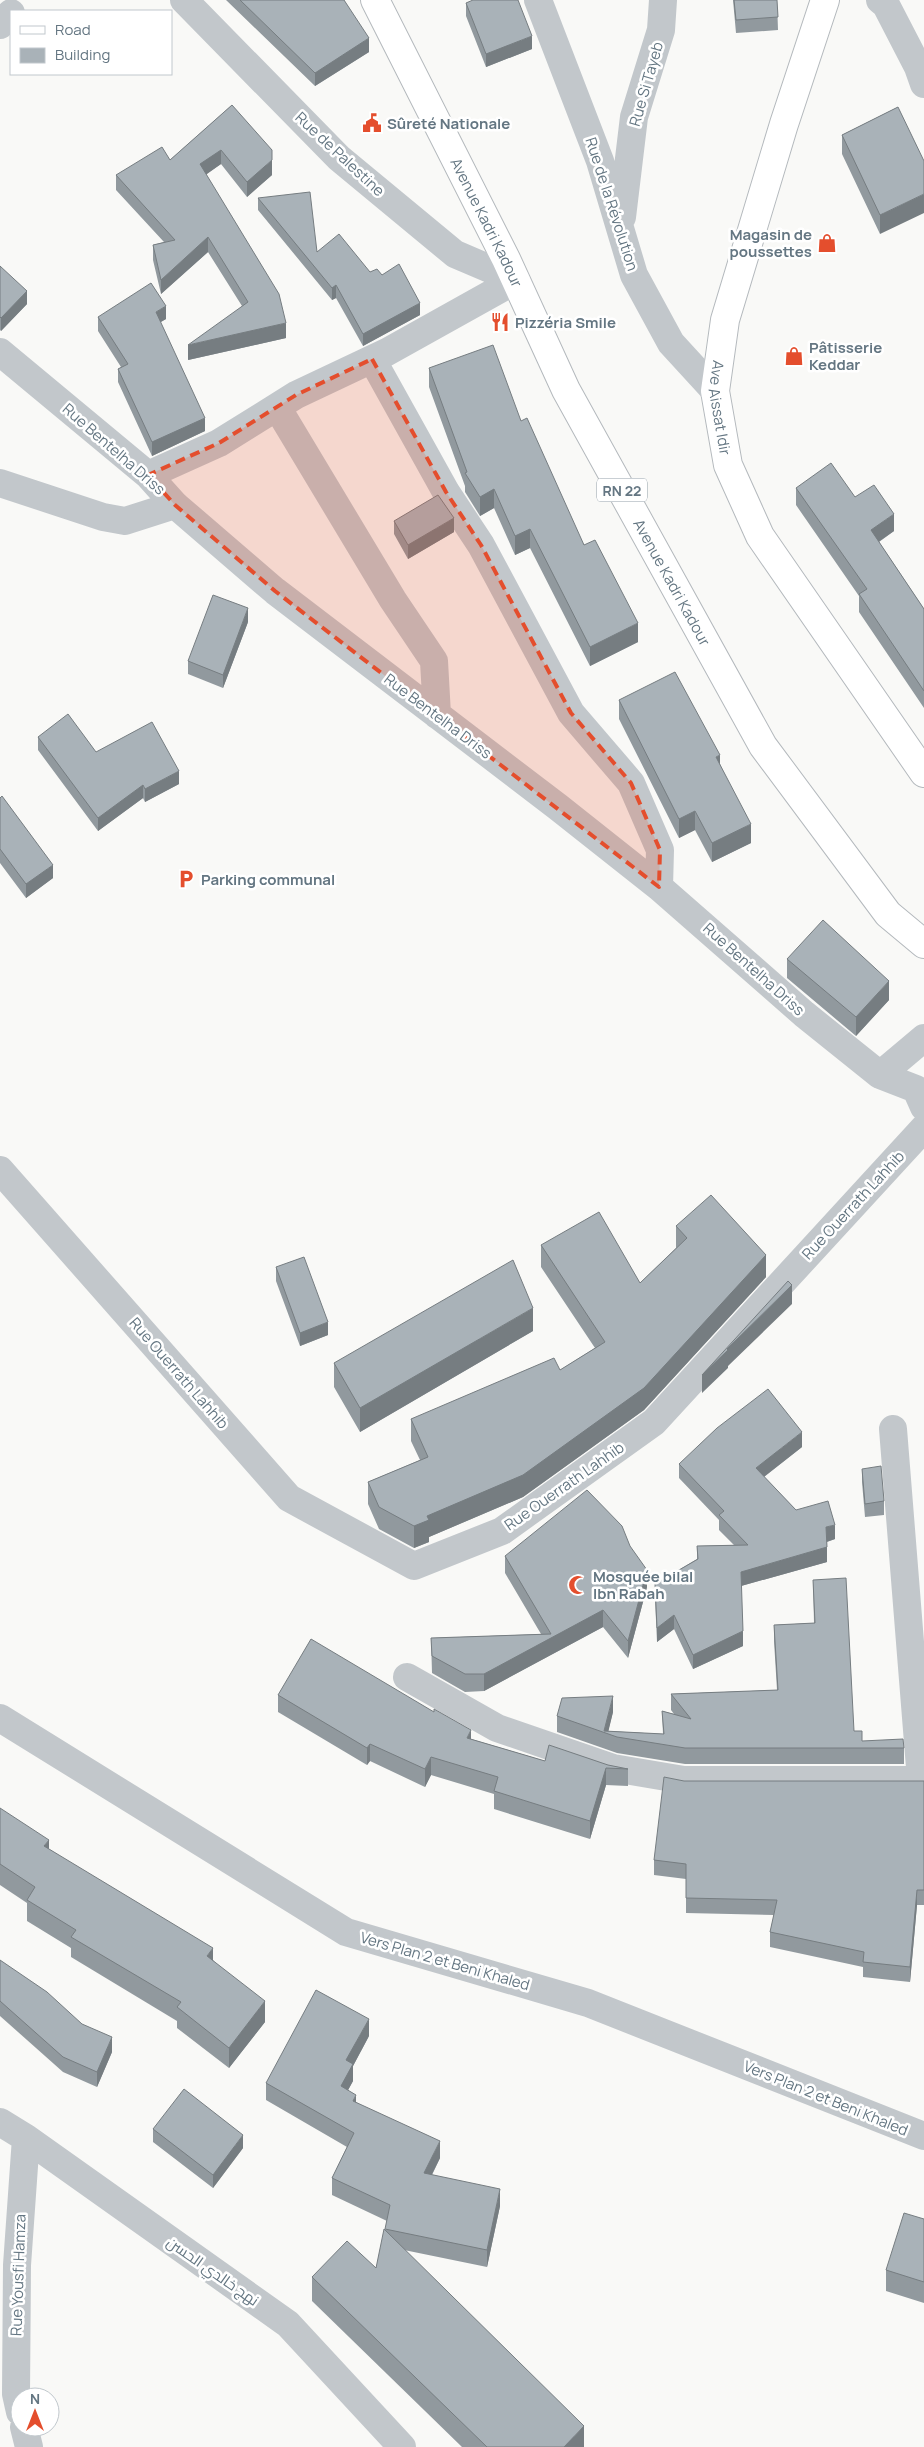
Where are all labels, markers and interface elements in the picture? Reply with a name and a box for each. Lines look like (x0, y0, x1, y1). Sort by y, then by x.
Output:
legend (10, 10, 172, 75)
text: Road (55, 19, 91, 40)
street label: Rue Si Tayeb (624, 39, 668, 129)
text: Building (55, 44, 110, 65)
street label: Rue de Palestine (291, 107, 389, 201)
public building icon: Sûreté Nationale (361, 112, 383, 134)
place label: Sûreté Nationale (387, 113, 510, 134)
street label: Rue de la Révolution (580, 134, 644, 274)
street label: Avenue Kadri Kadour (446, 154, 528, 291)
place label: Magasin de poussettes (730, 224, 812, 262)
shop icon: Magasin de poussettes (816, 232, 838, 254)
restaurant icon: Pizzéria Smile (489, 311, 511, 333)
place label: Pizzéria Smile (515, 312, 616, 333)
place label: Pâtisserie Keddar (809, 337, 882, 375)
shop icon: Pâtisserie Keddar (783, 345, 805, 367)
street label: Ave Aissat Idir (704, 359, 737, 457)
street label: Rue Bentelha Driss (58, 399, 170, 500)
road number: RN 22 (597, 478, 647, 502)
street label: Avenue Kadri Kadour (629, 515, 716, 650)
street label: Rue Bentelha Driss (380, 669, 496, 763)
parking icon: Parking communal (175, 868, 197, 890)
place label: Parking communal (201, 869, 335, 890)
street label: Rue Bentelha Driss (699, 918, 809, 1020)
street label: Rue Ouerrath Lahhib (797, 1146, 909, 1264)
street label: Rue Ouerrath Lahhib (125, 1313, 233, 1433)
street label: Rue Ouerrath Lahhib (500, 1437, 628, 1535)
place label: Mosquée bilal Ibn Rabah (593, 1566, 693, 1604)
mosque icon: Mosquée bilal Ibn Rabah (567, 1574, 589, 1596)
street label: Vers Plan 2 et Beni Khaled (358, 1927, 532, 1995)
street label: Vers Plan 2 et Beni Khaled (741, 2055, 911, 2141)
street label: Rue Yousfi Hamza (5, 2214, 31, 2336)
street label: نهج خالدي الحسن (162, 2231, 263, 2312)
north arrow (10, 2387, 60, 2437)
text: N (30, 2389, 40, 2408)

